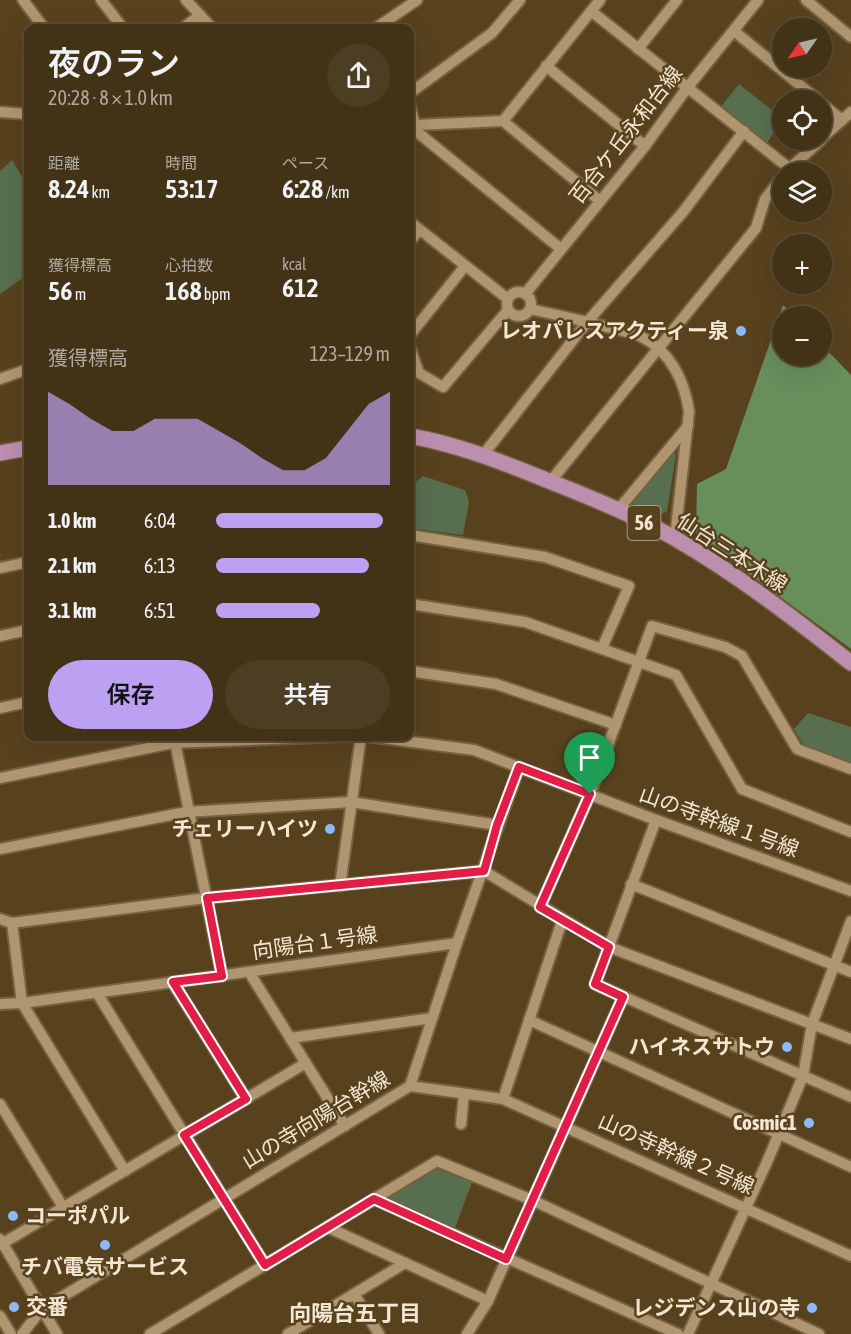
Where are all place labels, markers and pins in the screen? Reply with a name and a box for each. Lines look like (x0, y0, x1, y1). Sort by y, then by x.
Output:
place label: レオパレスアクティー泉 (500, 318, 729, 342)
marker: レオパレスアクティー泉 (734, 324, 748, 338)
pin (564, 732, 615, 794)
place label: チェリーハイツ (172, 816, 318, 840)
marker: チェリーハイツ (323, 822, 337, 836)
place label: ハイネスサトウ (628, 1034, 775, 1058)
marker: ハイネスサトウ (780, 1040, 794, 1054)
place label: Cosmic1 (733, 1110, 797, 1134)
marker: Cosmic1 (802, 1116, 816, 1130)
place label: コーポパル (25, 1203, 130, 1227)
marker: コーポパル (6, 1209, 20, 1223)
marker: チバ電気サービス (98, 1238, 112, 1252)
place label: チバ電気サービス (21, 1254, 189, 1278)
place label: 交番 (26, 1294, 68, 1318)
place label: レジデンス山の寺 (632, 1295, 800, 1319)
marker: 交番 (7, 1300, 21, 1314)
marker: レジデンス山の寺 (805, 1301, 819, 1315)

